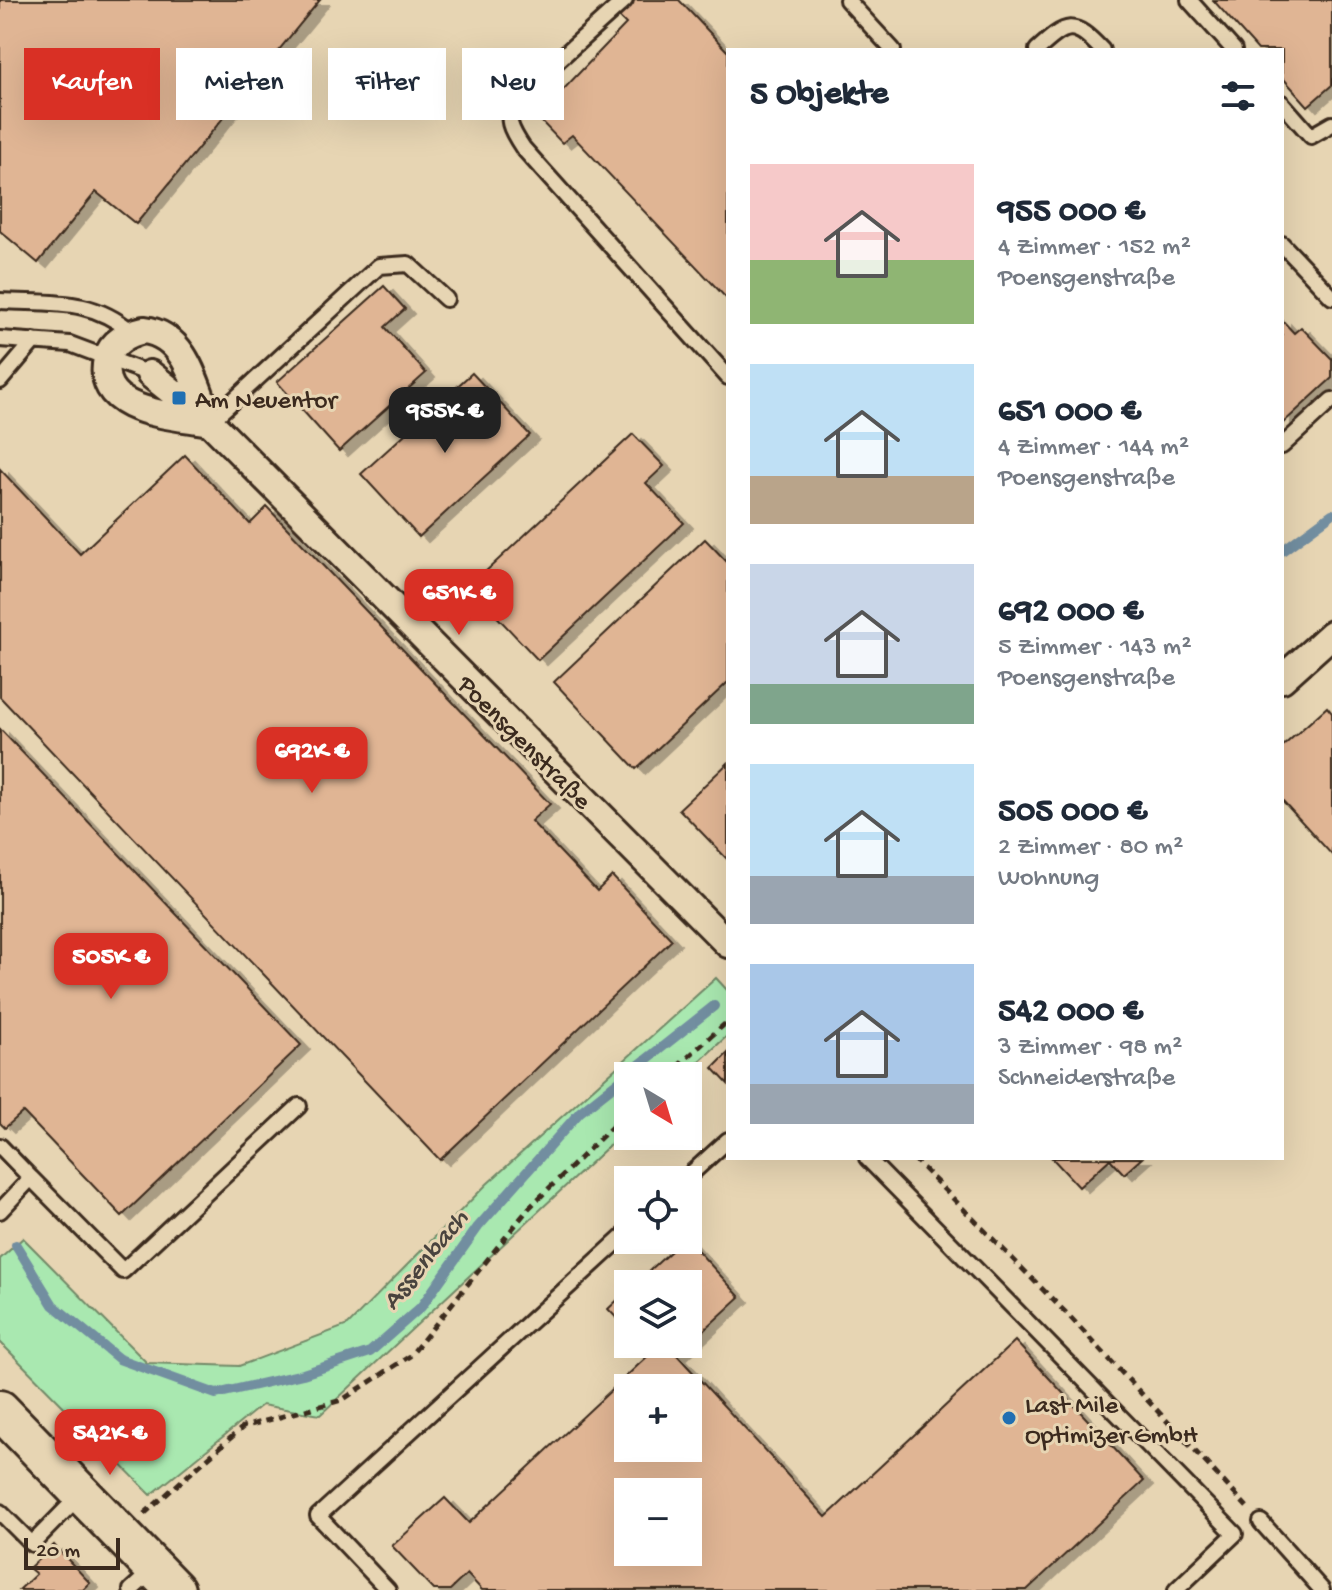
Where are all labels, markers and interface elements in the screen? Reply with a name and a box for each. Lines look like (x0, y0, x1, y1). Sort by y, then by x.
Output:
chip: Kaufen (24, 48, 160, 120)
chip: Mieten (176, 48, 312, 120)
chip: Filter (328, 48, 446, 120)
chip: Neu (462, 48, 564, 120)
icon: filters (1216, 74, 1260, 118)
text: 5 Objekte (750, 76, 888, 116)
text: 955 000 € (998, 193, 1145, 233)
icon: home (814, 196, 910, 292)
text: 4 Zimmer · 152 m² (998, 233, 1191, 264)
text: Poensgenstraße (998, 264, 1175, 295)
place label: Am Neuentor (195, 387, 339, 418)
pin: 955K € (380, 387, 510, 455)
marker: Am Neuentor (170, 389, 188, 407)
text: 651 000 € (998, 393, 1141, 433)
icon: home (814, 396, 910, 492)
text: 955K € (407, 397, 483, 428)
text: 4 Zimmer · 144 m² (998, 433, 1189, 464)
text: Poensgenstraße (998, 464, 1175, 495)
pin: 651K € (394, 569, 524, 637)
text: 651K € (422, 579, 496, 610)
text: 692 000 € (998, 593, 1143, 633)
icon: home (814, 596, 910, 692)
text: 5 Zimmer · 143 m² (998, 633, 1192, 664)
text: Poensgenstraße (998, 664, 1175, 695)
street label: Poensgenstraße (449, 670, 597, 818)
pin: 692K € (247, 727, 377, 795)
text: 692K € (275, 737, 349, 768)
text: 505 000 € (998, 793, 1147, 833)
icon: home (814, 796, 910, 892)
text: 2 Zimmer · 80 m² (998, 833, 1183, 864)
text: Wohnung (998, 864, 1099, 895)
pin: 505K € (46, 933, 176, 1001)
text: 505K € (72, 943, 150, 974)
text: 542 000 € (998, 993, 1143, 1033)
icon: home (814, 996, 910, 1092)
text: 3 Zimmer · 98 m² (998, 1033, 1182, 1064)
north arrow (614, 1062, 702, 1150)
map controls (614, 1062, 702, 1566)
text: Schneiderstraße (998, 1064, 1175, 1095)
button: locate (614, 1166, 702, 1254)
water label: Assenbach (376, 1203, 478, 1318)
button: layers (614, 1270, 702, 1358)
button: + (614, 1374, 702, 1462)
place label: Last Mile Optimizer GmbH (1025, 1392, 1198, 1453)
pin: 542K € (45, 1409, 175, 1477)
marker: Last Mile Optimizer GmbH (1000, 1409, 1018, 1427)
text: 542K € (73, 1419, 147, 1450)
button: − (614, 1478, 702, 1566)
scale bar (24, 1534, 120, 1570)
text: 20 m (36, 1539, 80, 1565)

